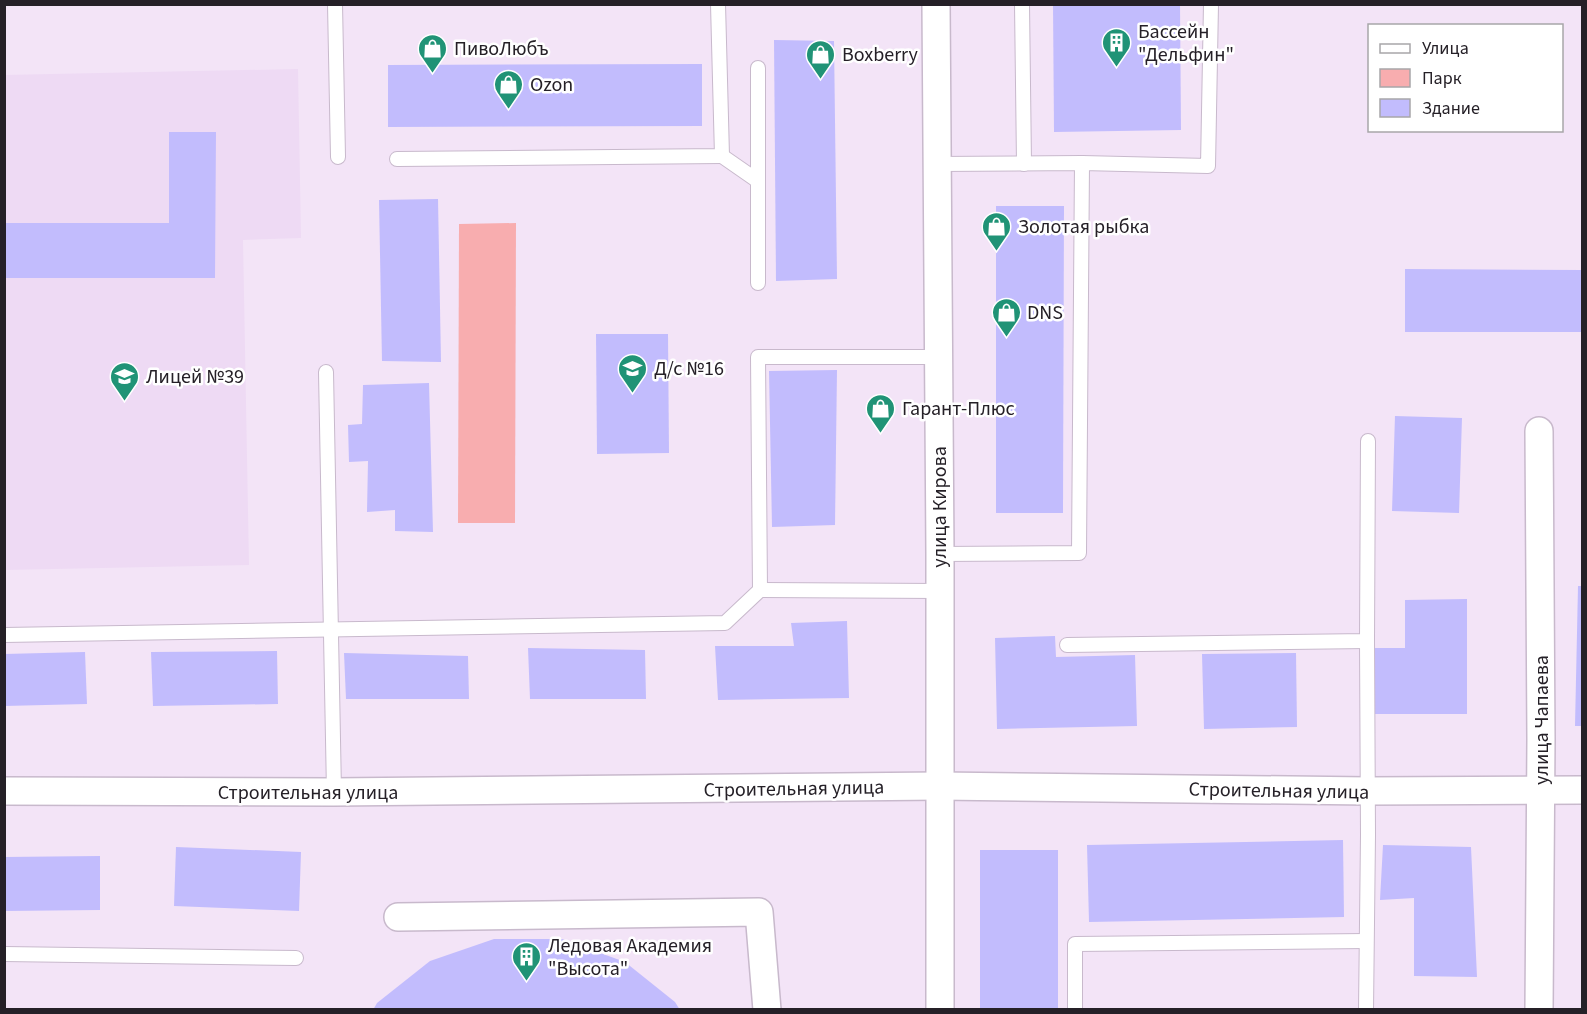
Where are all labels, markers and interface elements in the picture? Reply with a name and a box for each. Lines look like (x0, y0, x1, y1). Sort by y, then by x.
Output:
place label: Бассейн "Дельфин" (1138, 18, 1234, 69)
legend (1368, 24, 1563, 132)
building icon: Бассейн "Дельфин" (1101, 26, 1133, 68)
shop icon: ПивоЛюбъ (417, 32, 449, 74)
place label: ПивоЛюбъ (454, 35, 549, 63)
text: Улица (1422, 36, 1469, 61)
shop icon: Boxberry (805, 38, 837, 80)
place label: Boxberry (842, 41, 919, 69)
text: Парк (1422, 66, 1462, 91)
shop icon: Ozon (493, 68, 525, 110)
place label: Ozon (530, 71, 573, 99)
text: Здание (1422, 96, 1480, 121)
shop icon: Золотая рыбка (981, 210, 1013, 252)
place label: Золотая рыбка (1018, 213, 1149, 241)
shop icon: DNS (990, 296, 1022, 338)
place label: DNS (1027, 299, 1063, 327)
school or university icon: Д/с №16 (617, 352, 649, 394)
place label: Д/с №16 (654, 355, 724, 383)
school or university icon: Лицей №39 (109, 360, 141, 402)
place label: Лицей №39 (146, 363, 244, 391)
shop icon: Гарант-Плюс (865, 392, 897, 434)
place label: Гарант-Плюс (902, 395, 1015, 423)
street label: улица Кирова (926, 446, 954, 568)
street label: улица Чапаева (1528, 655, 1556, 785)
street label: Строительная улица (703, 773, 885, 805)
street label: Строительная улица (1188, 775, 1370, 807)
street label: Строительная улица (218, 779, 398, 807)
place label: Ледовая Академия "Высота" (548, 932, 712, 983)
building icon: Ледовая Академия "Высота" (511, 940, 543, 982)

